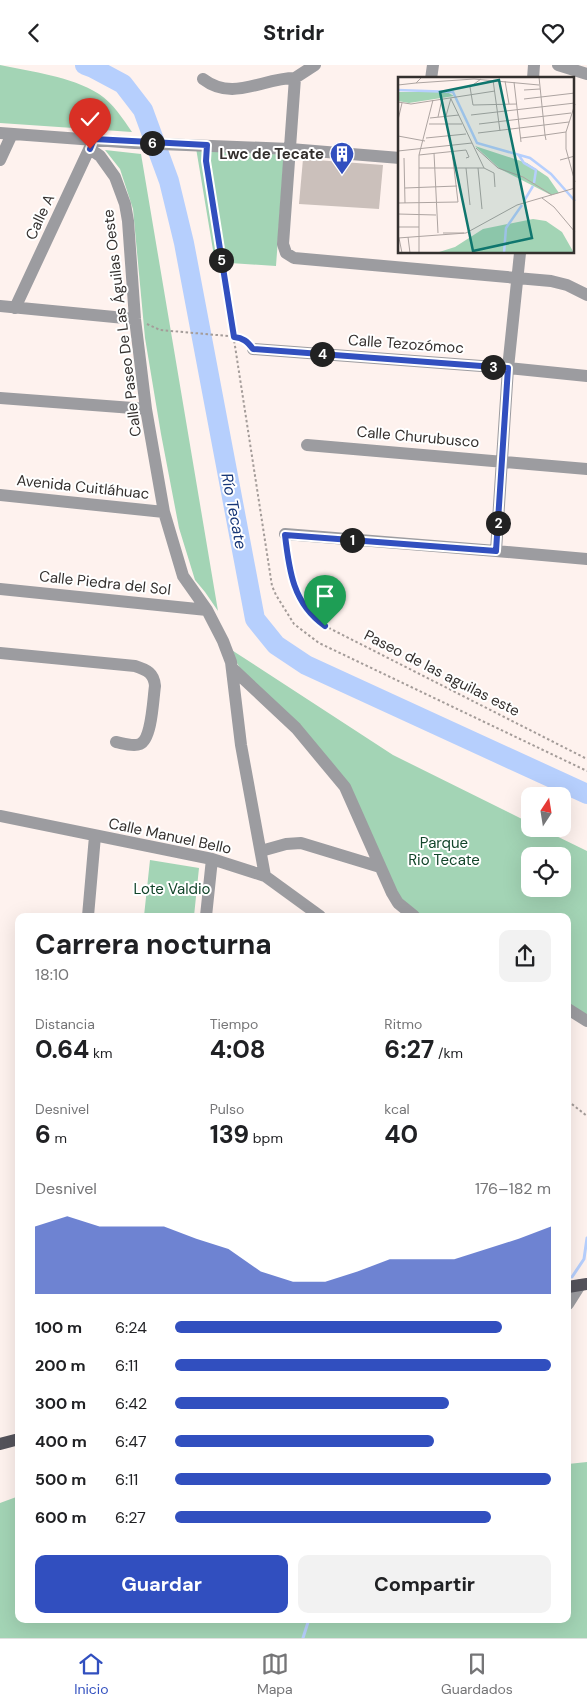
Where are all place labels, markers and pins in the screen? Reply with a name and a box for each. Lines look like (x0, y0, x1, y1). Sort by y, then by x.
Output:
pin (69, 98, 111, 149)
pin: 6 (140, 131, 164, 155)
building icon: Lwc de Tecate (329, 141, 355, 175)
place label: Lwc de Tecate (219, 144, 324, 164)
pin: 5 (208, 247, 234, 273)
pin: 4 (310, 341, 334, 367)
pin: 3 (480, 355, 506, 379)
pin: 2 (486, 511, 510, 535)
pin: 1 (340, 527, 364, 553)
pin (304, 575, 346, 626)

